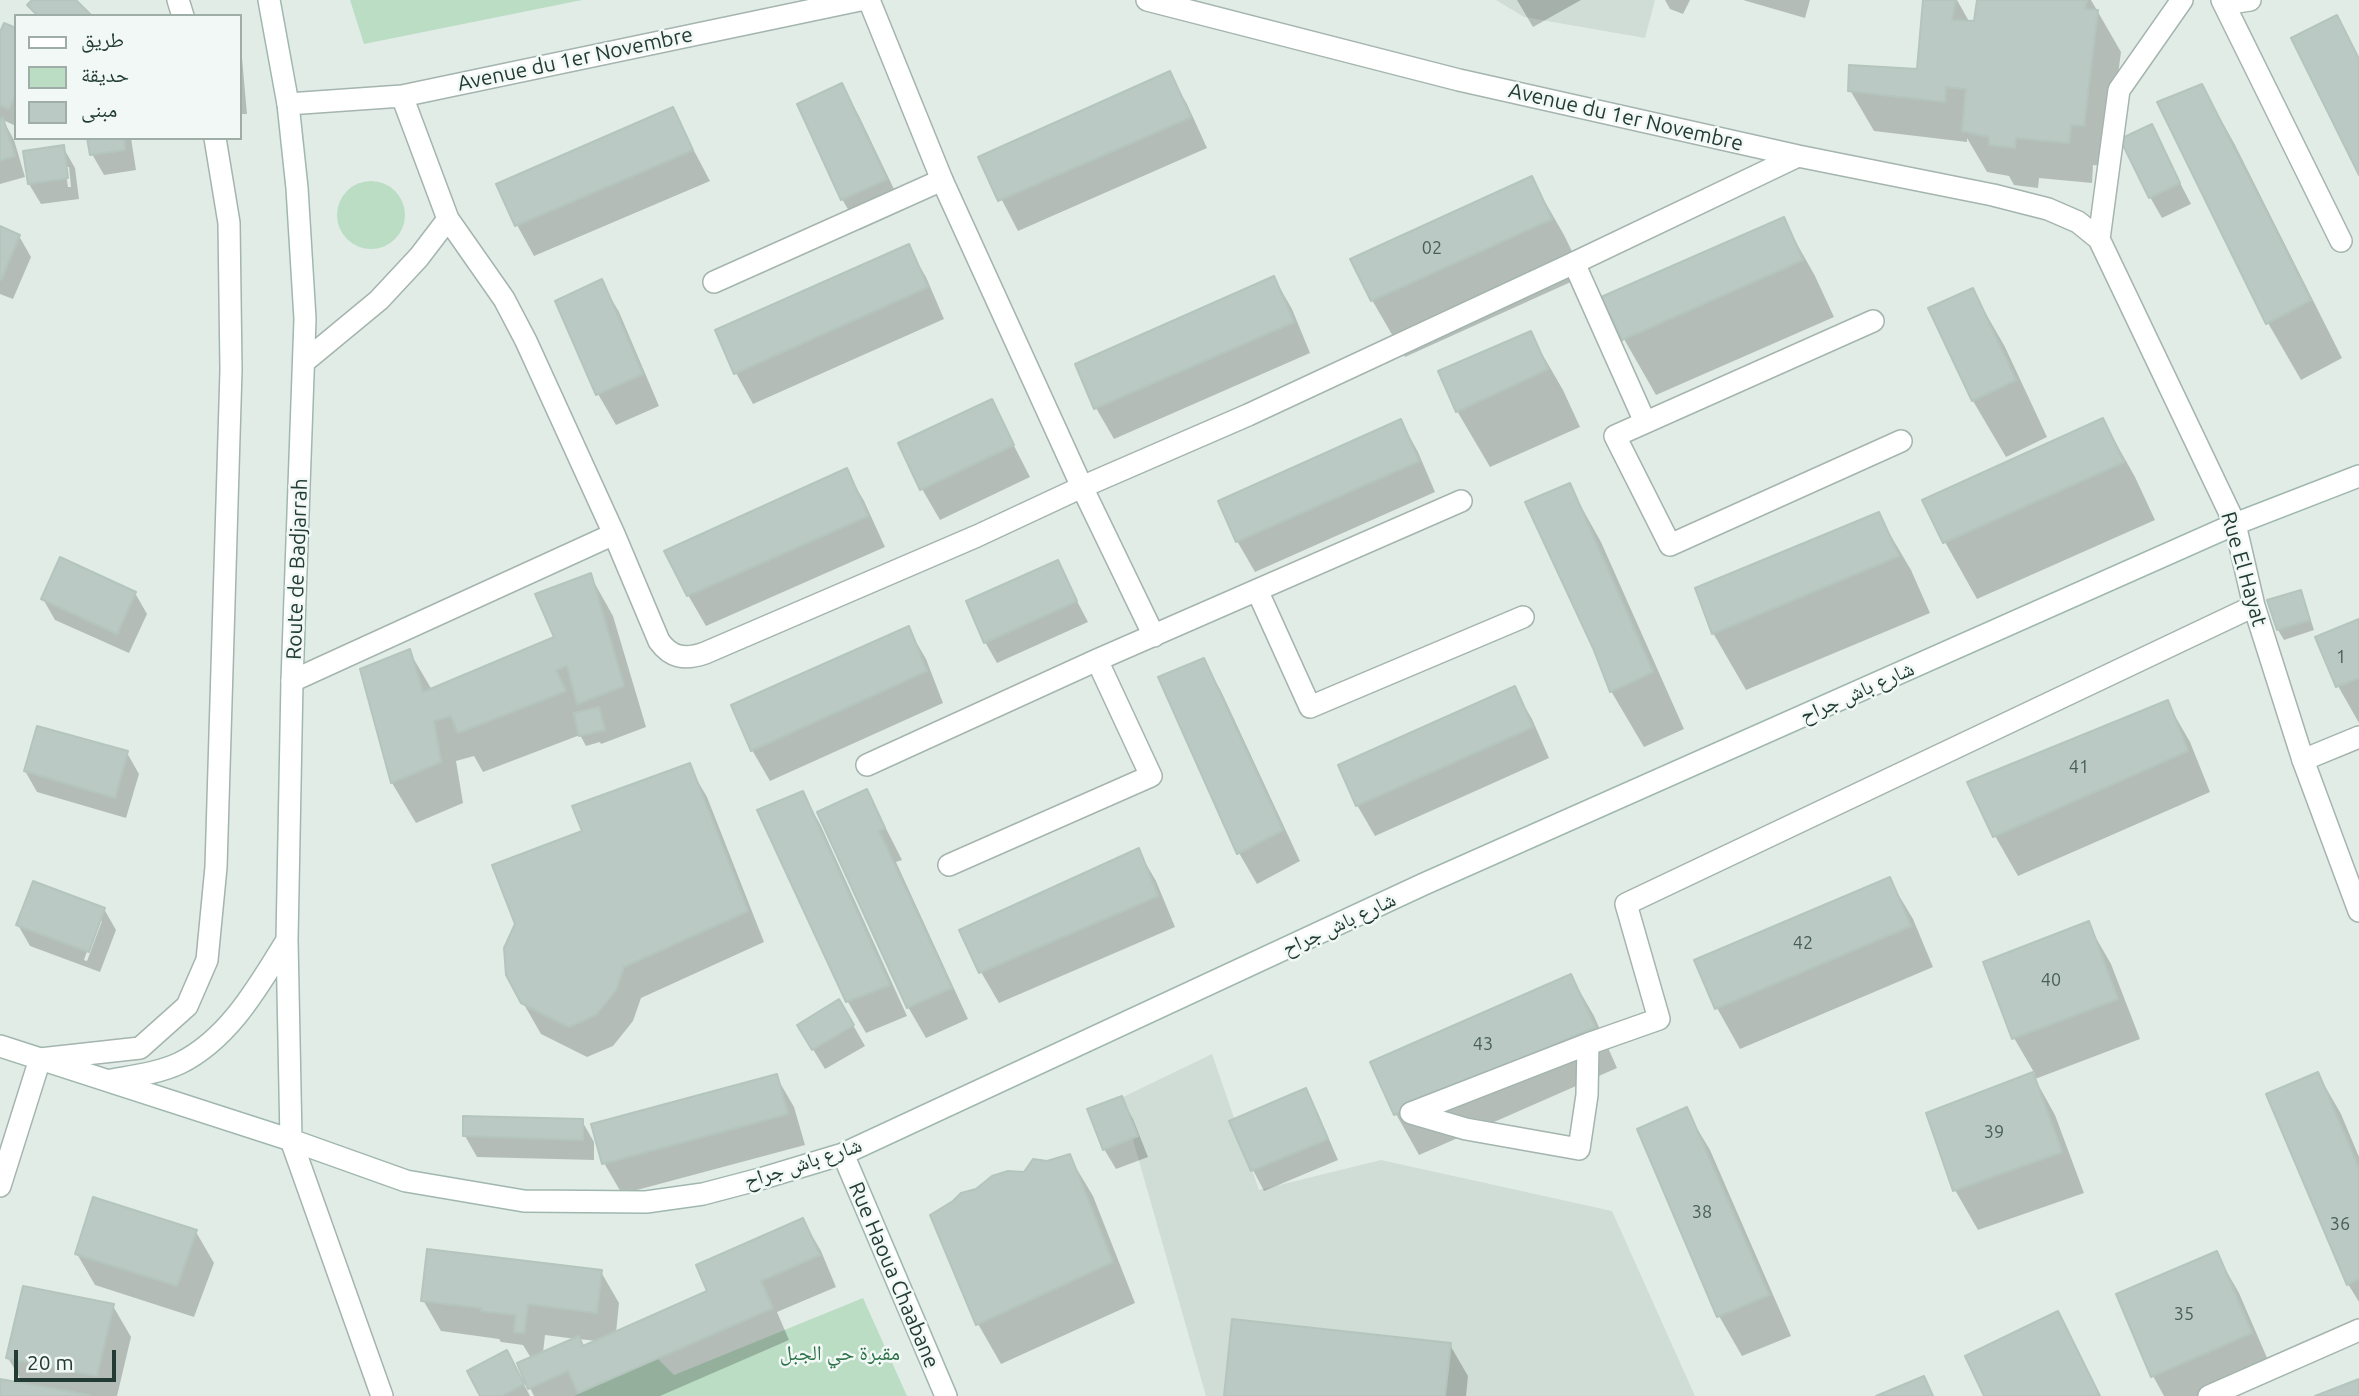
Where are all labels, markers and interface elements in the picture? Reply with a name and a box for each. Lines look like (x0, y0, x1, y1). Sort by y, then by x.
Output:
legend (14, 14, 242, 140)
street label: Avenue du 1er Novembre (455, 22, 695, 96)
text: طريق (81, 27, 124, 51)
text: حديقة (81, 62, 129, 86)
street label: Avenue du 1er Novembre (1506, 78, 1746, 156)
text: مبنى (81, 97, 117, 121)
house number: 02 (1422, 237, 1442, 259)
street label: Route de Badjarrah (281, 478, 313, 660)
street label: Rue El Hayat (2216, 509, 2272, 629)
house number: 1 (2336, 646, 2346, 668)
street label: شارع باش جراح (1796, 656, 1918, 728)
house number: 41 (2069, 756, 2089, 778)
street label: شارع باش جراح (1278, 887, 1400, 961)
house number: 42 (1793, 932, 1813, 954)
house number: 40 (2041, 969, 2061, 991)
house number: 43 (1473, 1033, 1493, 1055)
house number: 39 (1984, 1121, 2004, 1143)
street label: شارع باش جراح (741, 1132, 865, 1194)
street label: Rue Haoua Chaabane (843, 1178, 945, 1372)
house number: 38 (1692, 1201, 1712, 1223)
house number: 36 (2330, 1213, 2350, 1235)
house number: 35 (2174, 1303, 2194, 1325)
scale bar (18, 1336, 119, 1380)
park label: مقبرة حي الجبل (780, 1340, 900, 1366)
text: 20 m (27, 1350, 74, 1374)

